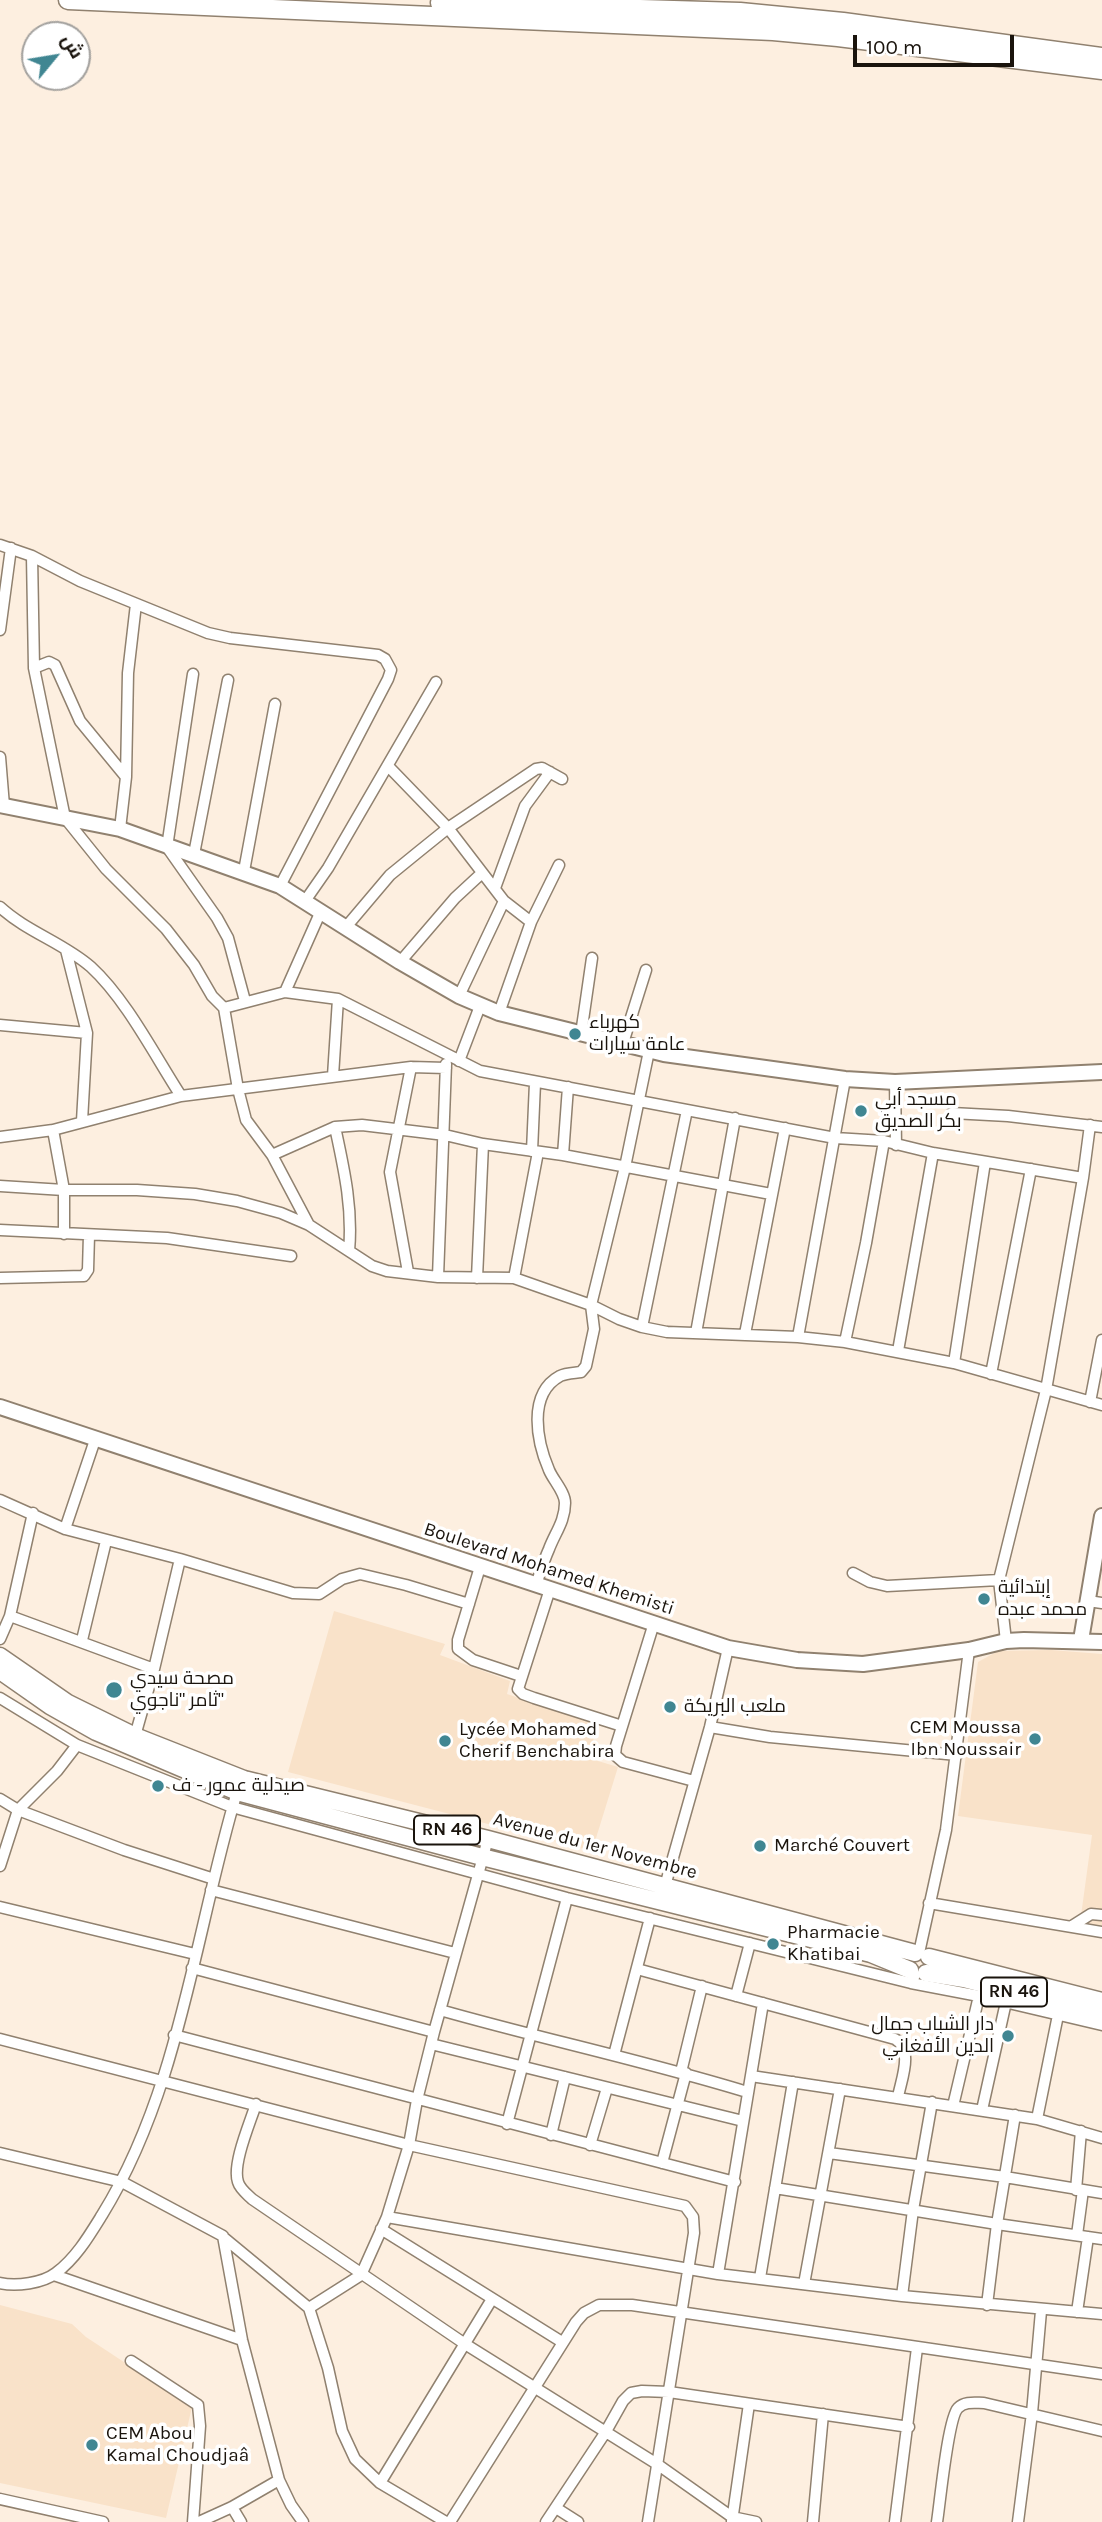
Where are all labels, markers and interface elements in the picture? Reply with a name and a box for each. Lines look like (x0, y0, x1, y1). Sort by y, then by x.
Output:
north arrow (21, 21, 91, 91)
scale bar (857, 21, 1018, 65)
text: ش (57, 30, 88, 63)
text: 100 m (866, 35, 923, 59)
place label: كهرباء عامة سيارات (589, 1012, 686, 1056)
marker: كهرباء عامة سيارات (567, 1026, 583, 1042)
place label: مسجد أبي بكر الصديق (875, 1089, 962, 1133)
marker: مسجد أبي بكر الصديق (853, 1103, 869, 1119)
street label: Boulevard Mohamed Khemisti (421, 1518, 677, 1620)
place label: إبتدائية محمد عبده (998, 1577, 1087, 1621)
marker: إبتدائية محمد عبده (976, 1591, 992, 1607)
place label: مصحة سيدي ثامر "ناجوي" (130, 1668, 234, 1712)
marker: مصحة سيدي ثامر "ناجوي" (104, 1680, 124, 1700)
place label: ملعب البريكة (684, 1696, 786, 1718)
marker: ملعب البريكة (662, 1699, 678, 1715)
place label: CEM Moussa Ibn Noussair (910, 1717, 1021, 1761)
place label: Lycée Mohamed Cherif Benchabira (459, 1719, 614, 1763)
marker: CEM Moussa Ibn Noussair (1027, 1731, 1043, 1747)
marker: Lycée Mohamed Cherif Benchabira (437, 1733, 453, 1749)
place label: صيدلية عمور - ف (172, 1775, 305, 1797)
marker: صيدلية عمور - ف (150, 1778, 166, 1794)
street label: Avenue du 1er Novembre (491, 1808, 699, 1884)
road number: RN 46 (414, 1816, 480, 1844)
place label: Marché Couvert (774, 1835, 910, 1857)
marker: Marché Couvert (752, 1838, 768, 1854)
place label: Pharmacie Khatibai (787, 1922, 880, 1966)
marker: Pharmacie Khatibai (765, 1936, 781, 1952)
road number: RN 46 (981, 1978, 1047, 2006)
place label: دار الشباب جمال الدين الأفغاني (871, 2014, 994, 2058)
marker: دار الشباب جمال الدين الأفغاني (1000, 2028, 1016, 2044)
place label: CEM Abou Kamal Choudjaâ (106, 2423, 249, 2467)
marker: CEM Abou Kamal Choudjaâ (84, 2437, 100, 2453)

